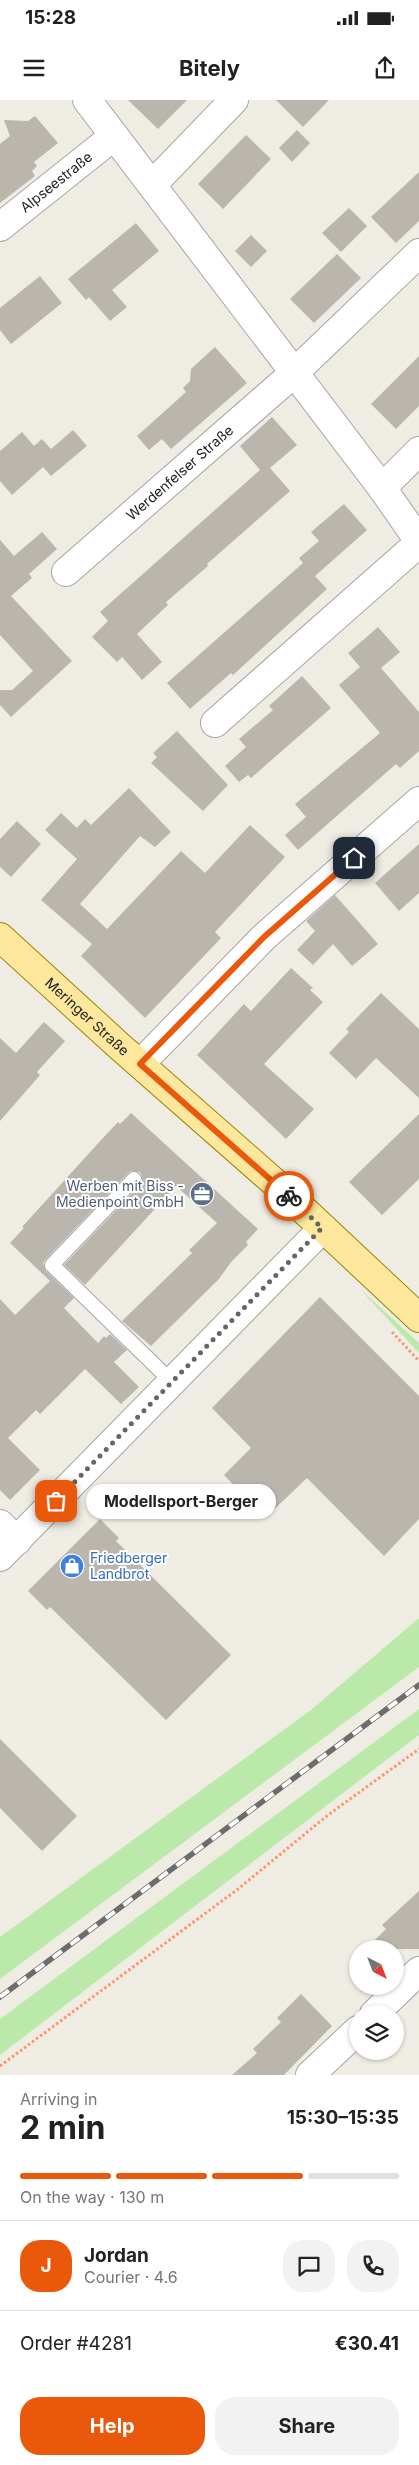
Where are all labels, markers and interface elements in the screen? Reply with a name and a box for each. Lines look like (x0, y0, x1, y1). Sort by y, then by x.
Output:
text: 15:28 (25, 6, 76, 29)
icon: menu (20, 54, 48, 82)
icon: share (371, 54, 399, 82)
text: Bitely (179, 55, 240, 81)
street label: Alpseestraße (17, 148, 95, 216)
street label: Werdenfelser Straße (123, 421, 236, 523)
pin (333, 837, 375, 879)
icon: home (340, 844, 368, 872)
street label: Meringer Straße (42, 974, 133, 1059)
courier (264, 1171, 314, 1221)
place label: Werben mit Biss - Medienpoint GmbH (56, 1177, 184, 1210)
office icon: Werben mit Biss - Medienpoint GmbH (189, 1181, 215, 1207)
icon: bike (275, 1182, 303, 1210)
pin (35, 1480, 77, 1522)
callout: Modellsport-Berger (86, 1484, 276, 1518)
icon: bag (42, 1487, 70, 1515)
text: Modellsport-Berger (104, 1491, 258, 1511)
place label: Friedberger Landbrot (90, 1549, 167, 1582)
shop icon: Friedberger Landbrot (59, 1553, 85, 1579)
north arrow (349, 1940, 404, 1995)
map controls (349, 1940, 404, 2060)
button: layers (349, 2005, 404, 2060)
text: Arriving in (20, 2089, 97, 2109)
text: 15:30–15:35 (287, 2106, 399, 2129)
text: 2 min (20, 2108, 106, 2147)
text: On the way · 130 m (20, 2187, 164, 2207)
button: chat (283, 2240, 335, 2292)
button: phone (347, 2240, 399, 2292)
text: Jordan (84, 2244, 149, 2267)
text: J (40, 2254, 52, 2277)
text: Courier · 4.6 (84, 2267, 178, 2287)
text: Order #4281 (20, 2332, 132, 2355)
text: €30.41 (335, 2332, 399, 2355)
button: Help (20, 2397, 205, 2455)
button: Share (215, 2397, 399, 2455)

